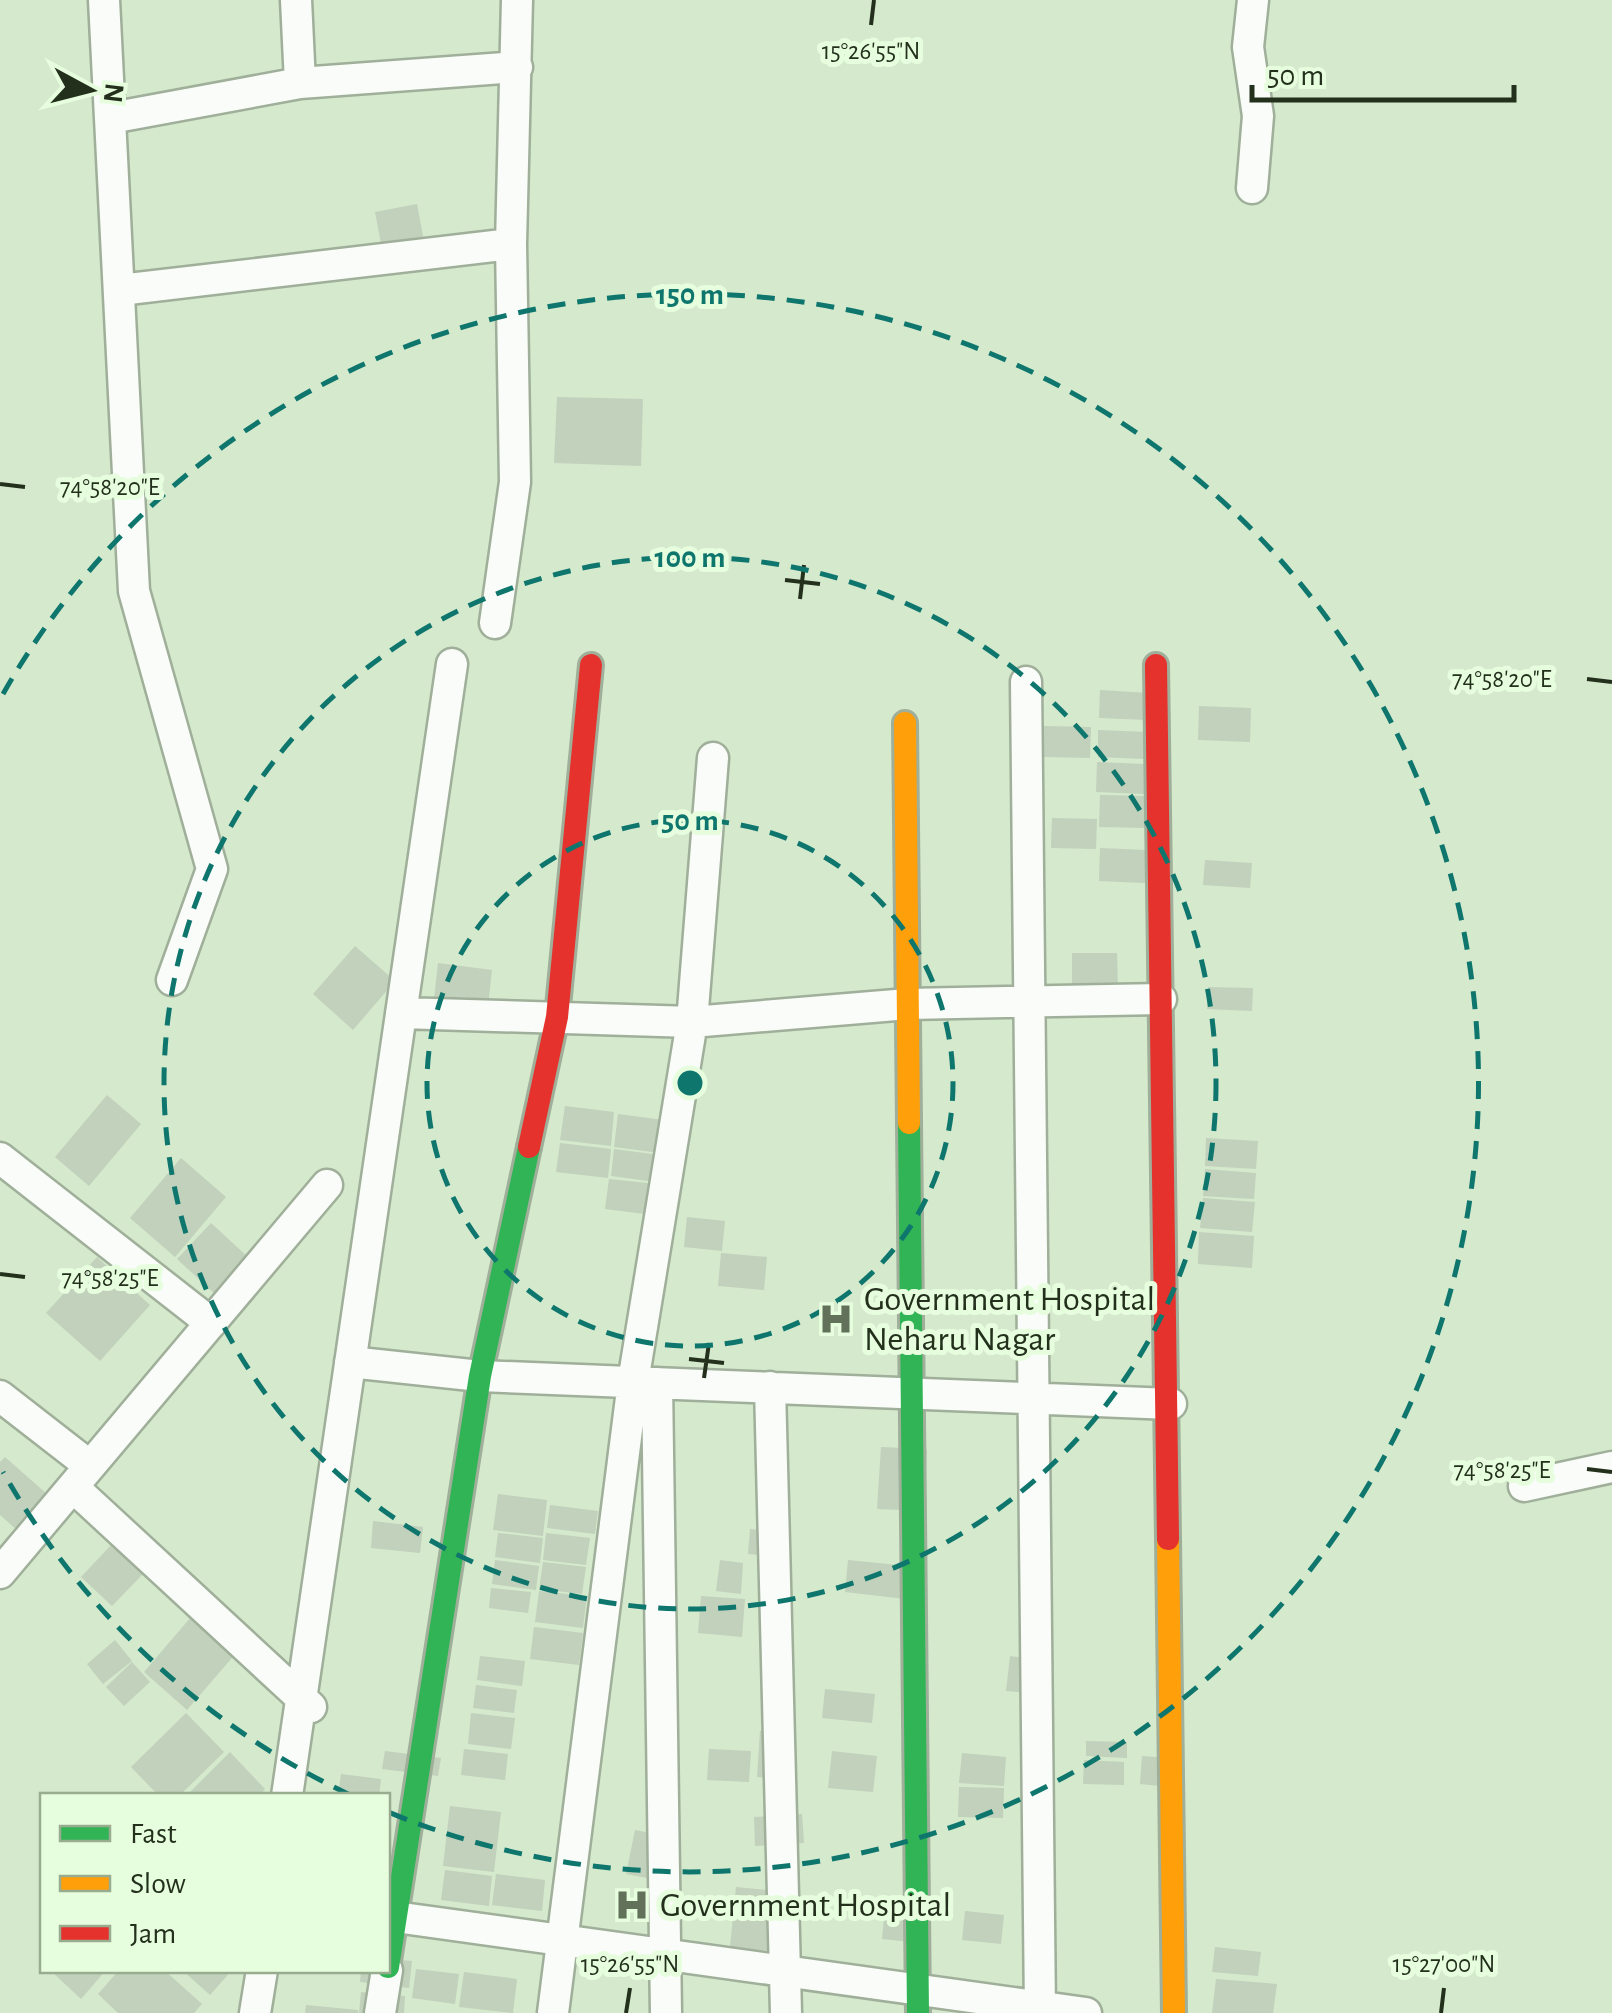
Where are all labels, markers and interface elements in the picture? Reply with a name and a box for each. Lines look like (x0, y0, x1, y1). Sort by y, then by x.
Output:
text: 15°26'55"N (822, 39, 920, 64)
north arrow (40, 40, 140, 140)
scale bar (1252, 40, 1514, 102)
text: 50 m (1267, 61, 1324, 91)
text: N (98, 81, 128, 104)
text: 150 m (656, 280, 724, 310)
text: 74°58'20"E (60, 475, 160, 500)
text: 100 m (655, 543, 725, 573)
text: 74°58'20"E (1452, 667, 1552, 692)
text: 50 m (661, 806, 719, 836)
centre of rings (672, 1065, 708, 1101)
text: 74°58'25"E (61, 1266, 159, 1291)
place label: Government Hospital Neharu Nagar (864, 1282, 1155, 1357)
hospital icon: Government Hospital Neharu Nagar (817, 1300, 855, 1338)
text: 74°58'25"E (1453, 1458, 1551, 1483)
legend (40, 1793, 390, 1973)
text: Fast (130, 1819, 177, 1849)
text: Slow (130, 1869, 186, 1899)
hospital icon: Government Hospital (613, 1886, 651, 1924)
place label: Government Hospital (660, 1888, 951, 1923)
text: Jam (130, 1919, 176, 1949)
text: 15°26'55"N (581, 1952, 679, 1977)
text: 15°27'00"N (1393, 1952, 1495, 1977)

